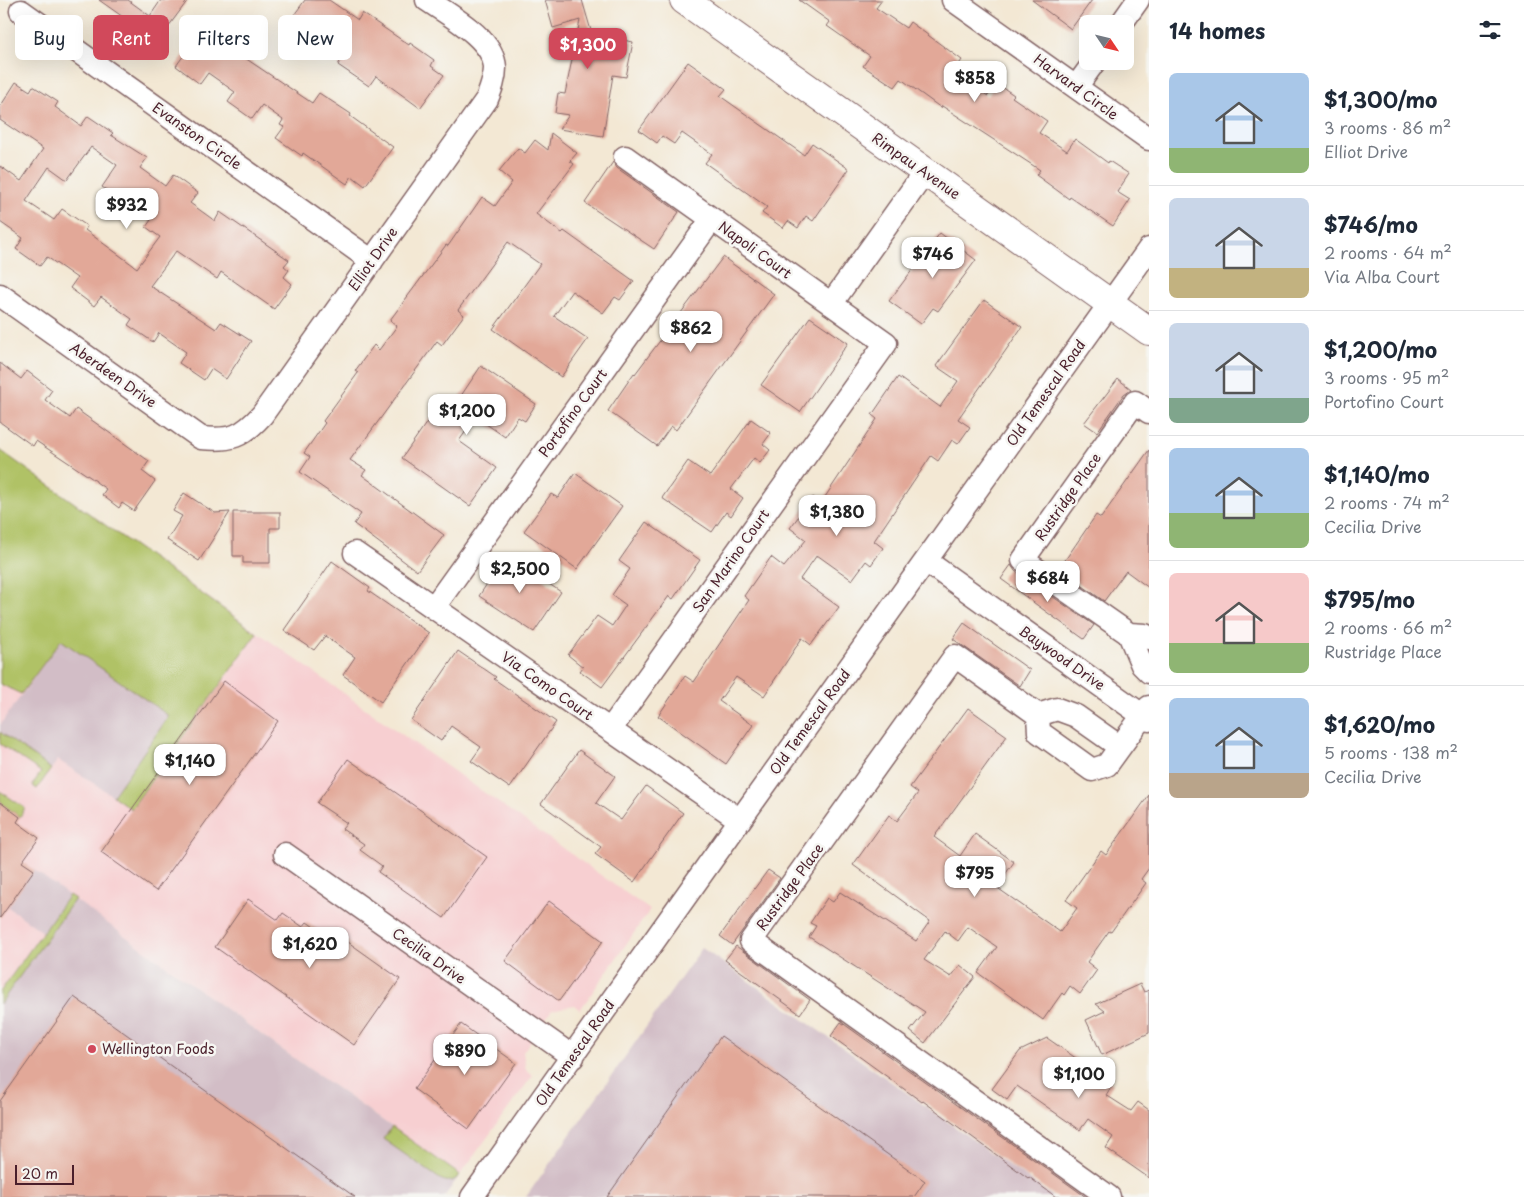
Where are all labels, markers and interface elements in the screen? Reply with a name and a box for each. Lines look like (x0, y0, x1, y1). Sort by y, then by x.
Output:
text: 14 homes (1169, 14, 1265, 46)
chip: Buy (15, 15, 83, 60)
chip: Rent (93, 15, 169, 60)
chip: Filters (179, 15, 268, 60)
chip: New (278, 15, 352, 60)
north arrow (1079, 15, 1134, 70)
map controls (1079, 15, 1134, 70)
icon: filters (1476, 16, 1504, 44)
pin: $1,300 (547, 28, 629, 70)
text: $1,300 (560, 32, 616, 56)
street label: Harvard Circle (1030, 49, 1123, 125)
pin: $858 (945, 61, 1005, 103)
text: $858 (955, 65, 995, 89)
text: $1,300/mo (1324, 83, 1437, 115)
icon: home (1209, 93, 1269, 153)
street label: Evanston Circle (148, 97, 246, 174)
text: 3 rooms · 86 m² (1324, 115, 1451, 139)
street label: Rimpau Avenue (868, 127, 965, 204)
text: Elliot Drive (1324, 139, 1408, 163)
pin: $932 (97, 188, 157, 230)
text: $932 (107, 192, 147, 216)
text: $746/mo (1324, 208, 1418, 240)
street label: Napoli Court (714, 216, 797, 284)
icon: home (1209, 218, 1269, 278)
street label: Elliot Drive (343, 223, 402, 295)
pin: $746 (903, 236, 963, 279)
text: 2 rooms · 64 m² (1324, 240, 1452, 264)
text: $746 (912, 241, 954, 265)
text: Via Alba Court (1324, 264, 1440, 288)
pin: $862 (661, 310, 721, 353)
text: $862 (670, 315, 712, 339)
text: $1,200/mo (1324, 333, 1437, 365)
street label: Old Temescal Road (1001, 335, 1090, 450)
street label: Aberdeen Drive (66, 337, 161, 412)
icon: home (1209, 343, 1269, 403)
street label: Portofino Court (533, 364, 612, 461)
text: 3 rooms · 95 m² (1324, 365, 1449, 389)
text: Portofino Court (1324, 389, 1444, 413)
pin: $1,200 (426, 394, 508, 436)
text: $1,200 (439, 398, 495, 422)
street label: Rustridge Place (1029, 448, 1106, 545)
text: $1,140/mo (1324, 458, 1430, 490)
icon: home (1209, 468, 1269, 528)
text: 2 rooms · 74 m² (1324, 490, 1450, 514)
pin: $1,380 (796, 494, 878, 537)
text: $1,380 (810, 499, 864, 523)
street label: San Marino Court (687, 505, 774, 617)
text: Cecilia Drive (1324, 514, 1422, 538)
pin: $2,500 (479, 552, 561, 594)
text: $2,500 (490, 556, 550, 580)
pin: $684 (1018, 560, 1078, 603)
text: $684 (1027, 565, 1069, 589)
text: $795/mo (1324, 583, 1415, 615)
icon: home (1209, 593, 1269, 653)
text: 2 rooms · 66 m² (1324, 615, 1452, 639)
street label: Baywood Drive (1015, 620, 1110, 695)
text: Rustridge Place (1324, 639, 1442, 663)
street label: Via Como Court (497, 646, 598, 725)
street label: Old Temescal Road (764, 665, 855, 779)
text: $1,620/mo (1324, 708, 1435, 740)
icon: home (1209, 718, 1269, 778)
text: 5 rooms · 138 m² (1324, 740, 1458, 764)
pin: $1,140 (149, 744, 231, 786)
text: $1,140 (165, 748, 215, 772)
text: Cecilia Drive (1324, 764, 1422, 788)
street label: Rustridge Place (751, 839, 828, 935)
pin: $795 (945, 856, 1005, 898)
text: $795 (956, 860, 995, 884)
street label: Cecilia Drive (388, 922, 471, 989)
pin: $1,620 (269, 926, 351, 969)
text: $1,620 (283, 931, 337, 955)
street label: Old Temescal Road (530, 995, 619, 1110)
pin: $890 (435, 1034, 495, 1076)
place label: Wellington Foods (102, 1038, 214, 1059)
text: $890 (444, 1038, 486, 1062)
marker: Wellington Foods (86, 1043, 98, 1055)
pin: $1,100 (1038, 1056, 1120, 1099)
text: $1,100 (1053, 1061, 1105, 1085)
scale bar (15, 1162, 74, 1185)
text: 20 m (22, 1163, 58, 1184)

